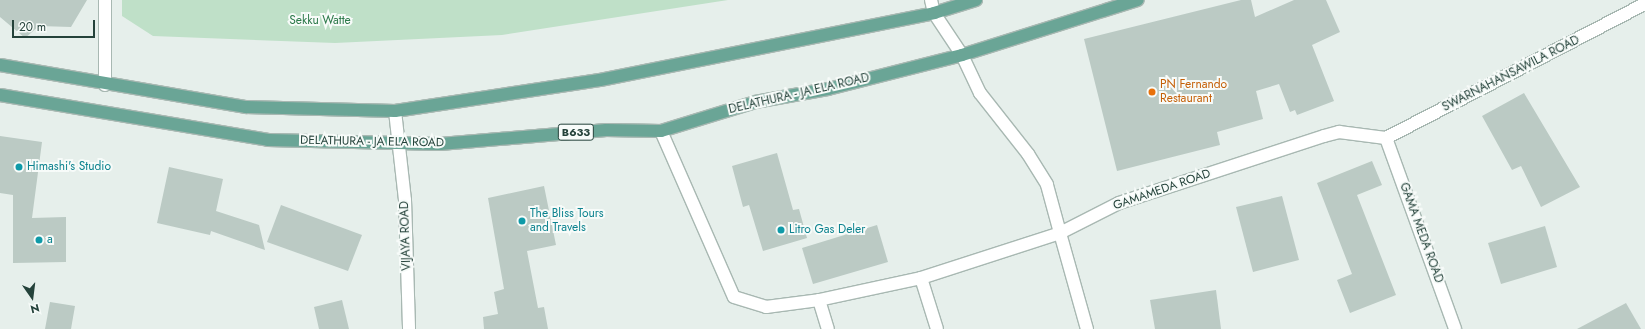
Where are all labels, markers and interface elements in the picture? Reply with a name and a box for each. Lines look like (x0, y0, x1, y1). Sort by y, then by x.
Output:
scale bar (14, 12, 97, 38)
park label: Sekku Watte (289, 14, 351, 28)
text: 20 m (19, 18, 46, 36)
street label: SWARNAHANSAWILA ROAD (1440, 33, 1582, 115)
street label: DELATHURA - JA ELA ROAD (727, 71, 871, 117)
place label: PN Fernando Restaurant (1160, 78, 1227, 106)
marker: PN Fernando Restaurant (1147, 87, 1157, 97)
road number: B633 (557, 123, 595, 141)
street label: DELATHURA - JA ELA ROAD (300, 134, 444, 150)
place label: Himashi's Studio (27, 160, 111, 174)
marker: Himashi's Studio (14, 162, 24, 172)
street label: GAMAMEDA ROAD (1111, 167, 1213, 213)
street label: GAMA MEDA ROAD (1396, 181, 1446, 285)
street label: VIJAYA ROAD (398, 201, 414, 271)
place label: The Bliss Tours and Travels (530, 207, 604, 235)
marker: The Bliss Tours and Travels (517, 216, 527, 226)
place label: Litro Gas Deler (789, 223, 865, 237)
marker: Litro Gas Deler (776, 225, 786, 235)
place label: a (47, 233, 53, 247)
marker: a (34, 235, 44, 245)
north arrow (12, 277, 52, 317)
text: N (29, 300, 41, 317)

